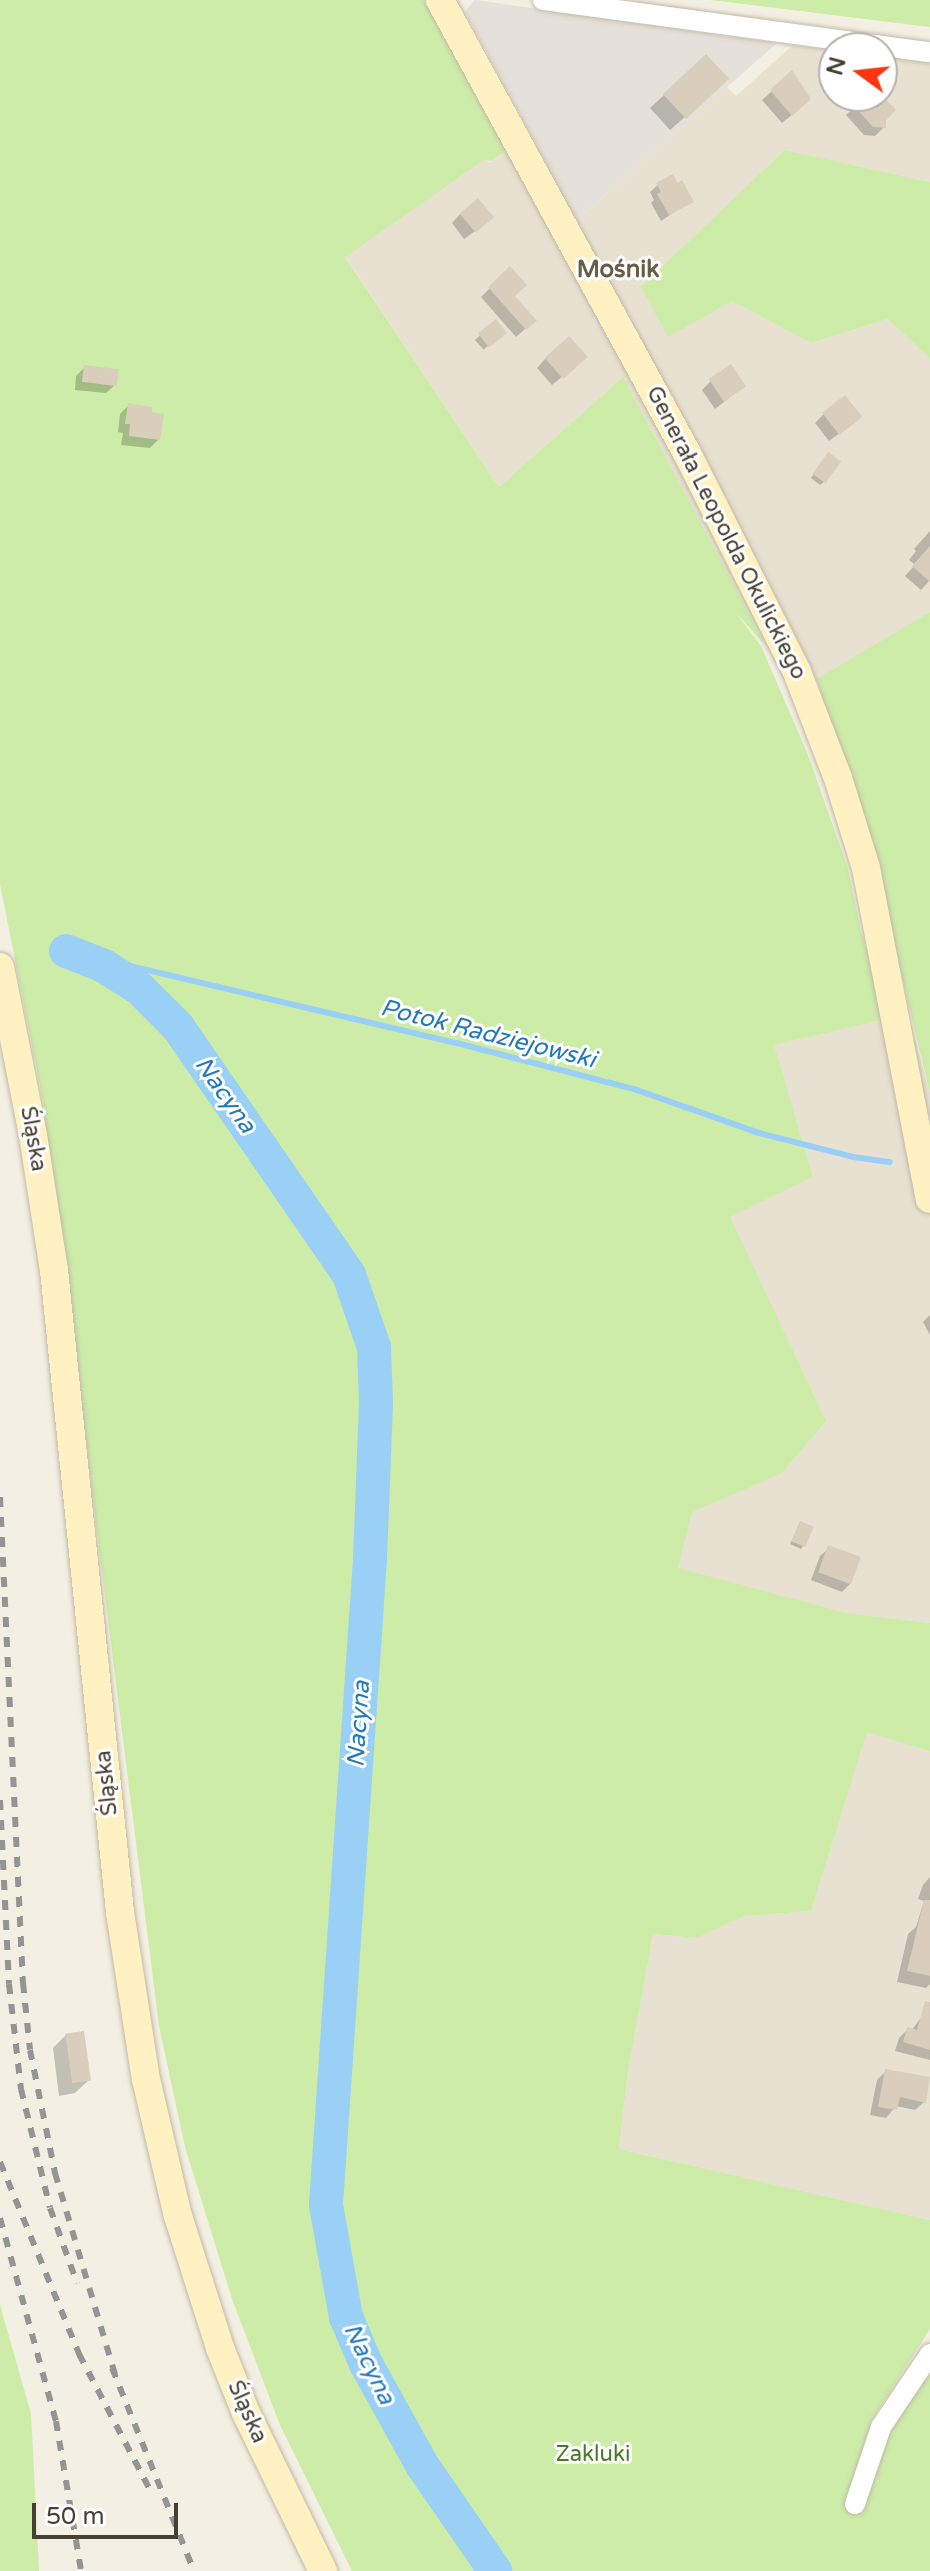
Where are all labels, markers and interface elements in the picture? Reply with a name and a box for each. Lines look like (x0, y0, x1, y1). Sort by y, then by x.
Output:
north arrow (818, 32, 898, 112)
text: N (822, 54, 852, 78)
district label: Mośnik (577, 256, 659, 284)
street label: Generała Leopolda Okulickiego (640, 382, 812, 684)
water label: Potok Radziejowski (378, 993, 598, 1075)
water label: Nacyna (188, 1051, 262, 1139)
street label: Śląska (14, 1104, 52, 1174)
water label: Nacyna (342, 1680, 376, 1768)
street label: Śląska (90, 1749, 124, 1817)
water label: Nacyna (337, 2319, 401, 2409)
street label: Śląska (222, 2377, 272, 2447)
park label: Zakluki (556, 2442, 630, 2468)
scale bar (36, 2487, 182, 2537)
text: 50 m (46, 2502, 104, 2531)

